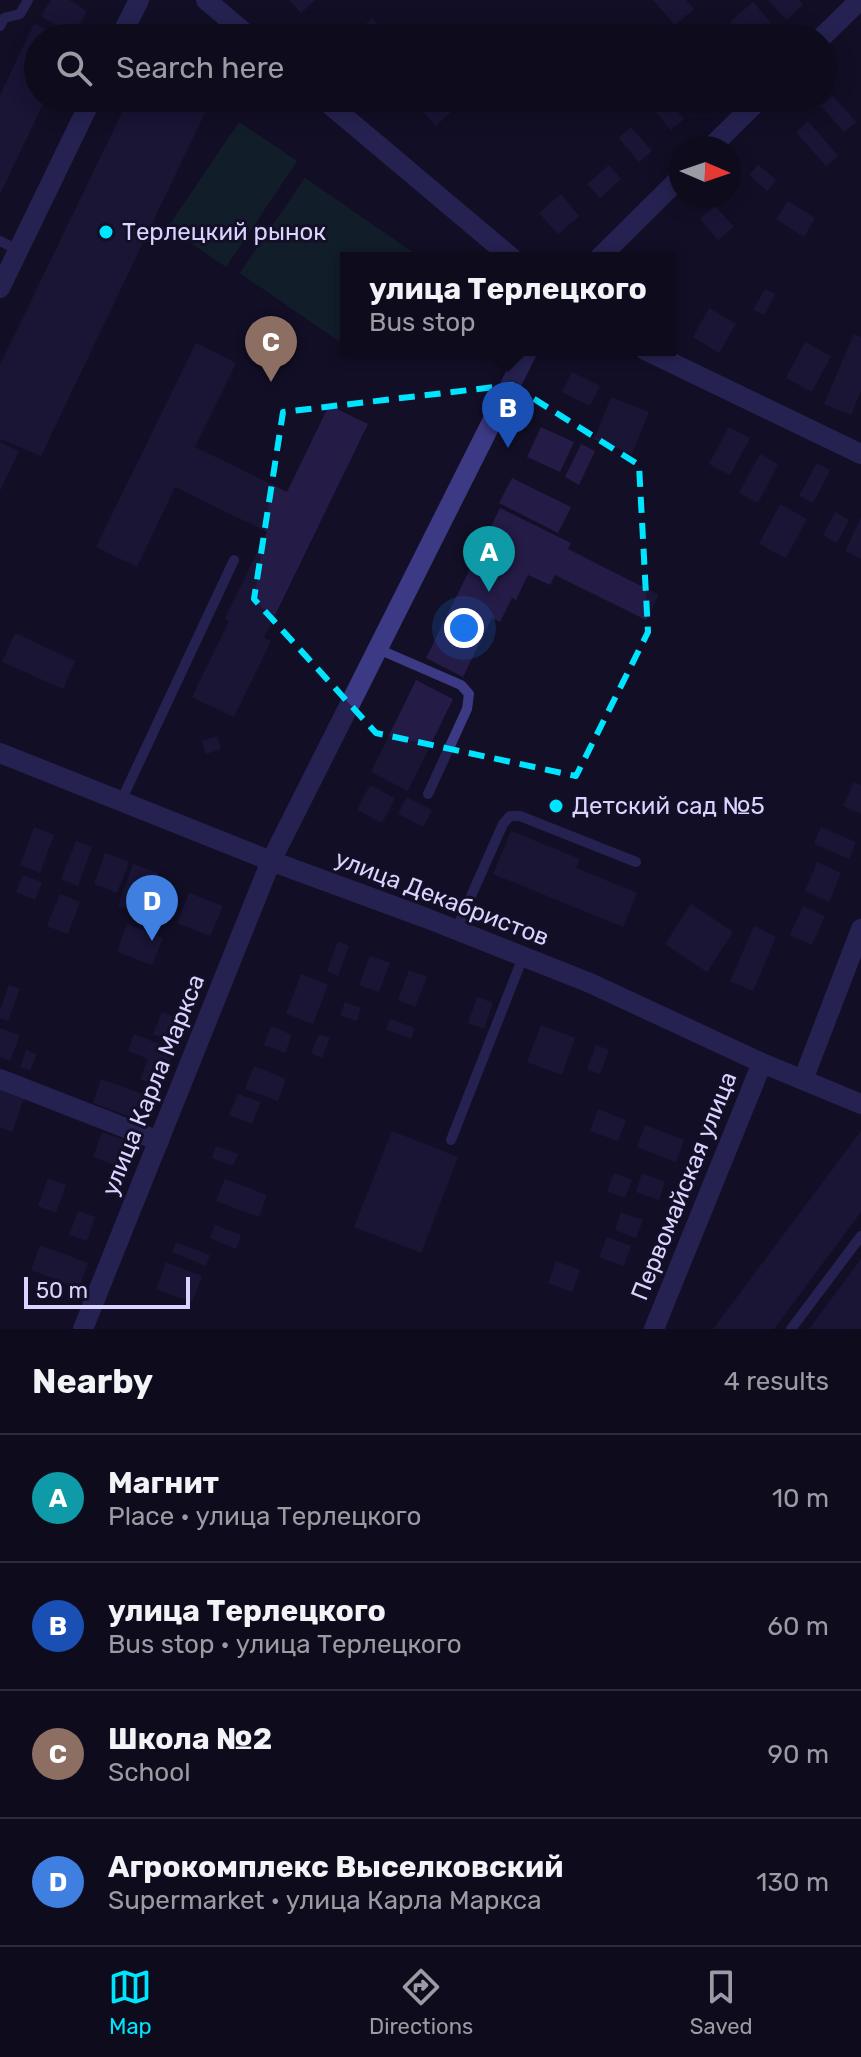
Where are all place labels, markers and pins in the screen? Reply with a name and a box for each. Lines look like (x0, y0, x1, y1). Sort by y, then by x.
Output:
place label: Терлецкий рынок (122, 218, 326, 246)
marker: Терлецкий рынок (97, 223, 115, 241)
pin: C (245, 316, 297, 382)
pin: B (482, 382, 534, 448)
pin: A (463, 526, 515, 592)
place label: Детский сад №5 (572, 792, 765, 820)
marker: Детский сад №5 (547, 797, 565, 815)
pin: D (126, 875, 178, 941)

